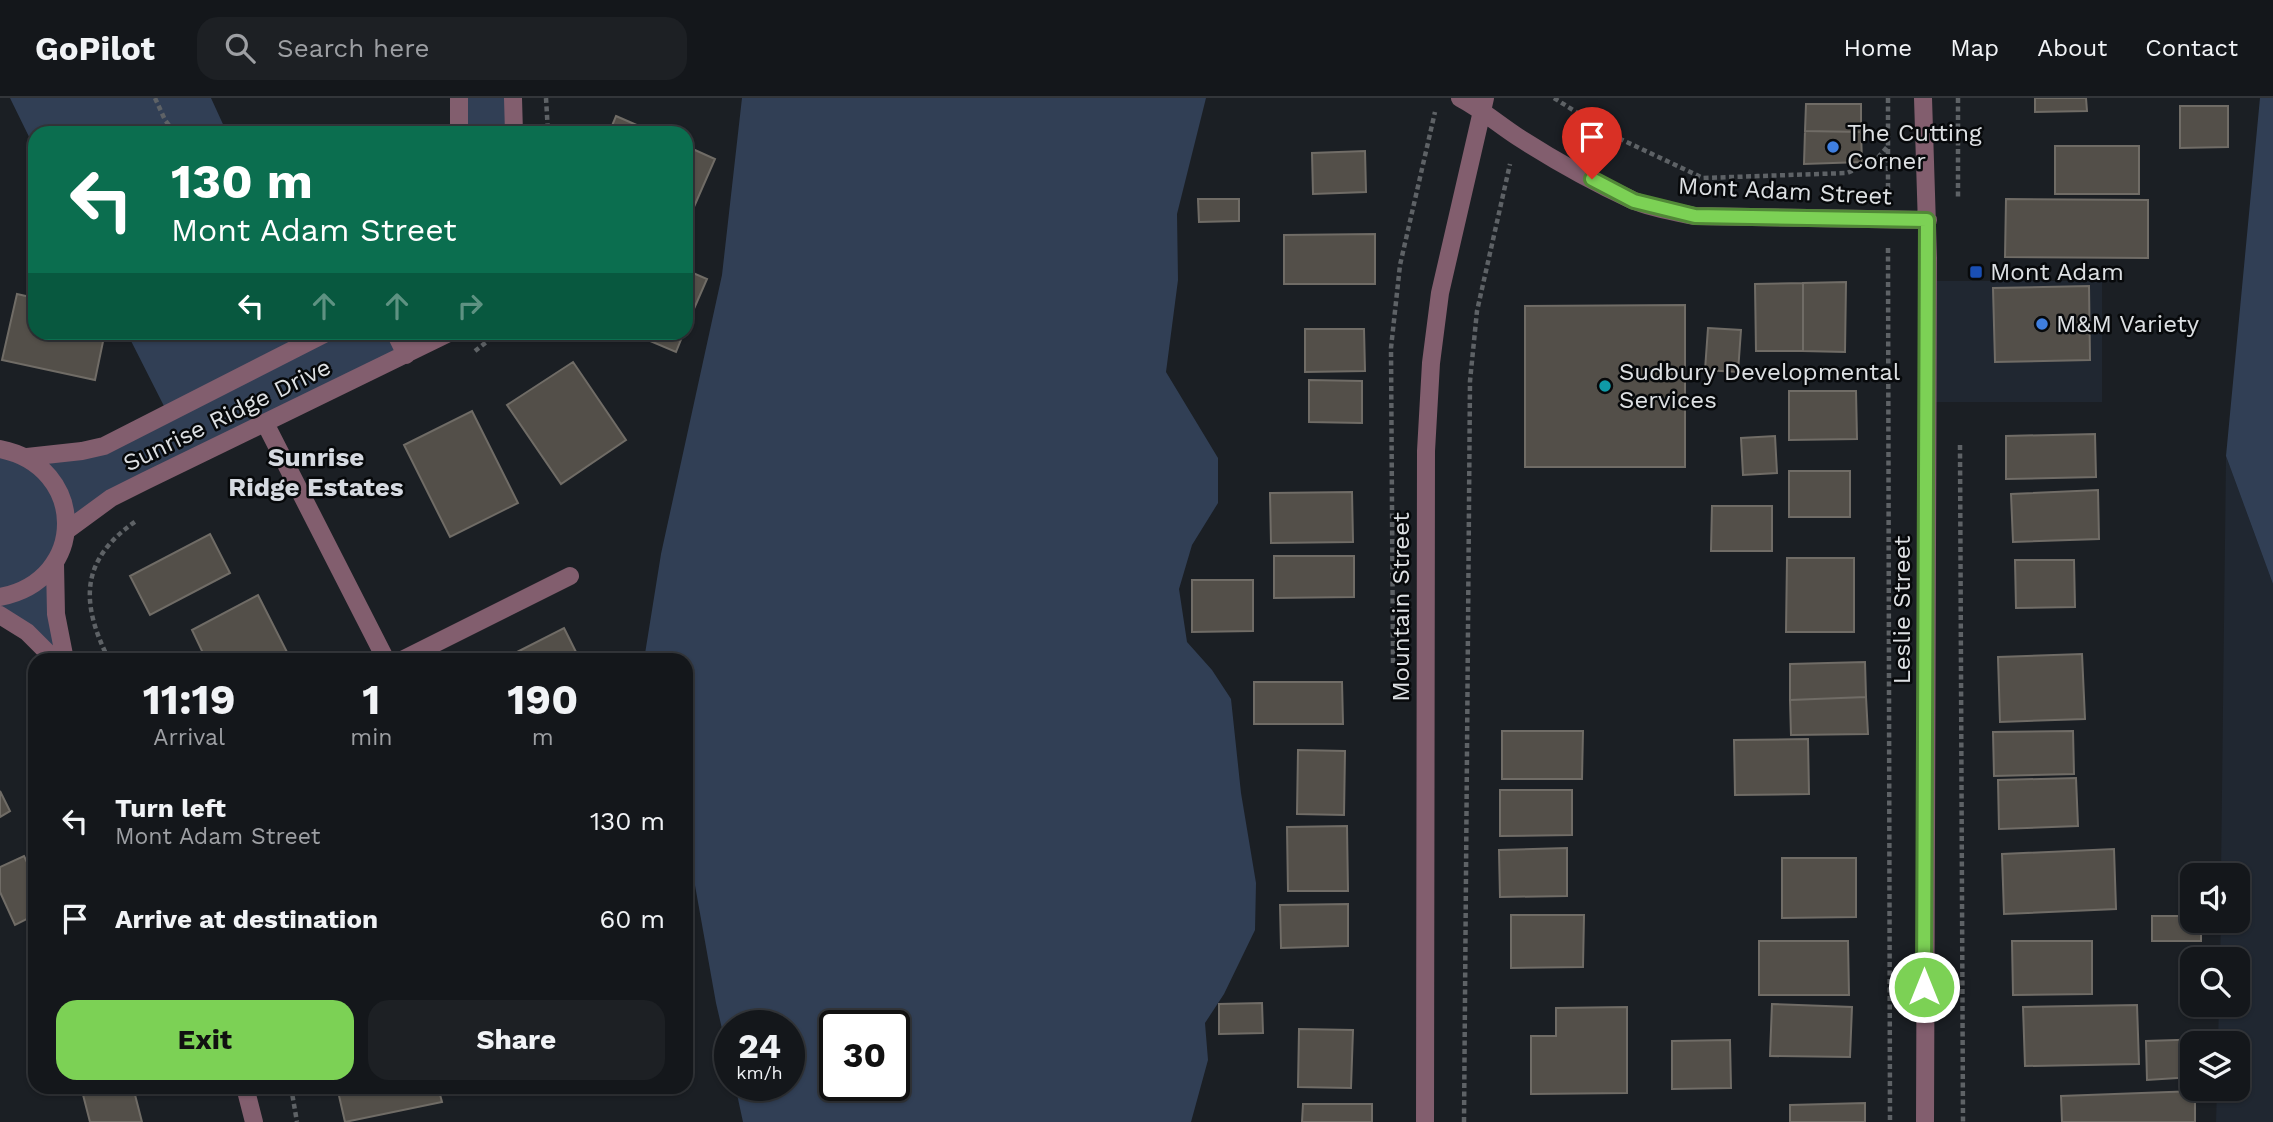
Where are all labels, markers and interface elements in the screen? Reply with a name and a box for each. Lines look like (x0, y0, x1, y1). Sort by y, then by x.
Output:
search box (197, 17, 687, 80)
text: GoPilot (35, 29, 155, 68)
icon: search (221, 29, 259, 67)
text: Search here (277, 33, 429, 63)
text: Home (1844, 34, 1912, 62)
text: Map (1950, 34, 1999, 62)
text: About (2037, 34, 2107, 62)
text: Contact (2145, 34, 2238, 62)
pin (1562, 107, 1622, 179)
icon: arrive (1573, 118, 1611, 156)
place label: The Cutting Corner (1847, 119, 1982, 175)
marker: The Cutting Corner (1825, 139, 1841, 155)
text: 130 m (171, 152, 313, 210)
icon: left (56, 154, 147, 245)
street label: Mont Adam Street (1677, 171, 1893, 211)
text: Mont Adam Street (171, 211, 457, 249)
place label: Mont Adam (1990, 258, 2124, 286)
marker: Mont Adam (1968, 264, 1984, 280)
icon: left (232, 287, 270, 325)
icon: ahead (305, 287, 343, 325)
icon: ahead (378, 287, 416, 325)
icon: right (451, 287, 489, 325)
place label: M&M Variety (2056, 310, 2200, 338)
marker: M&M Variety (2034, 316, 2050, 332)
street label: Sunrise Ridge Drive (119, 353, 335, 477)
place label: Sudbury Developmental Services (1619, 358, 1901, 414)
marker: Sudbury Developmental Services (1597, 378, 1613, 394)
district label: Sunrise Ridge Estates (228, 442, 404, 502)
street label: Mountain Street (1387, 512, 1415, 702)
street label: Leslie Street (1888, 536, 1916, 684)
text: 11:19 (143, 675, 236, 724)
text: 1 (362, 675, 380, 724)
text: 190 (507, 675, 578, 724)
text: Arrival (153, 724, 225, 751)
text: min (350, 724, 393, 751)
text: m (532, 724, 554, 751)
text: Turn left (115, 793, 226, 823)
icon: left (56, 802, 94, 840)
text: 130 m (590, 806, 665, 836)
text: Mont Adam Street (115, 823, 320, 850)
map controls (2180, 863, 2250, 1101)
button: sound (2180, 863, 2250, 933)
icon: arrive (56, 900, 94, 938)
text: Arrive at destination (115, 904, 378, 934)
text: 60 m (599, 904, 665, 934)
button: search (2180, 947, 2250, 1017)
position arrow (1887, 950, 1961, 1024)
button: Exit (56, 1000, 354, 1080)
button: Share (368, 1000, 665, 1080)
speed limit sign: 30 (819, 1010, 910, 1101)
text: 24 (738, 1025, 781, 1067)
button: layers (2180, 1031, 2250, 1101)
text: km/h (736, 1062, 783, 1083)

